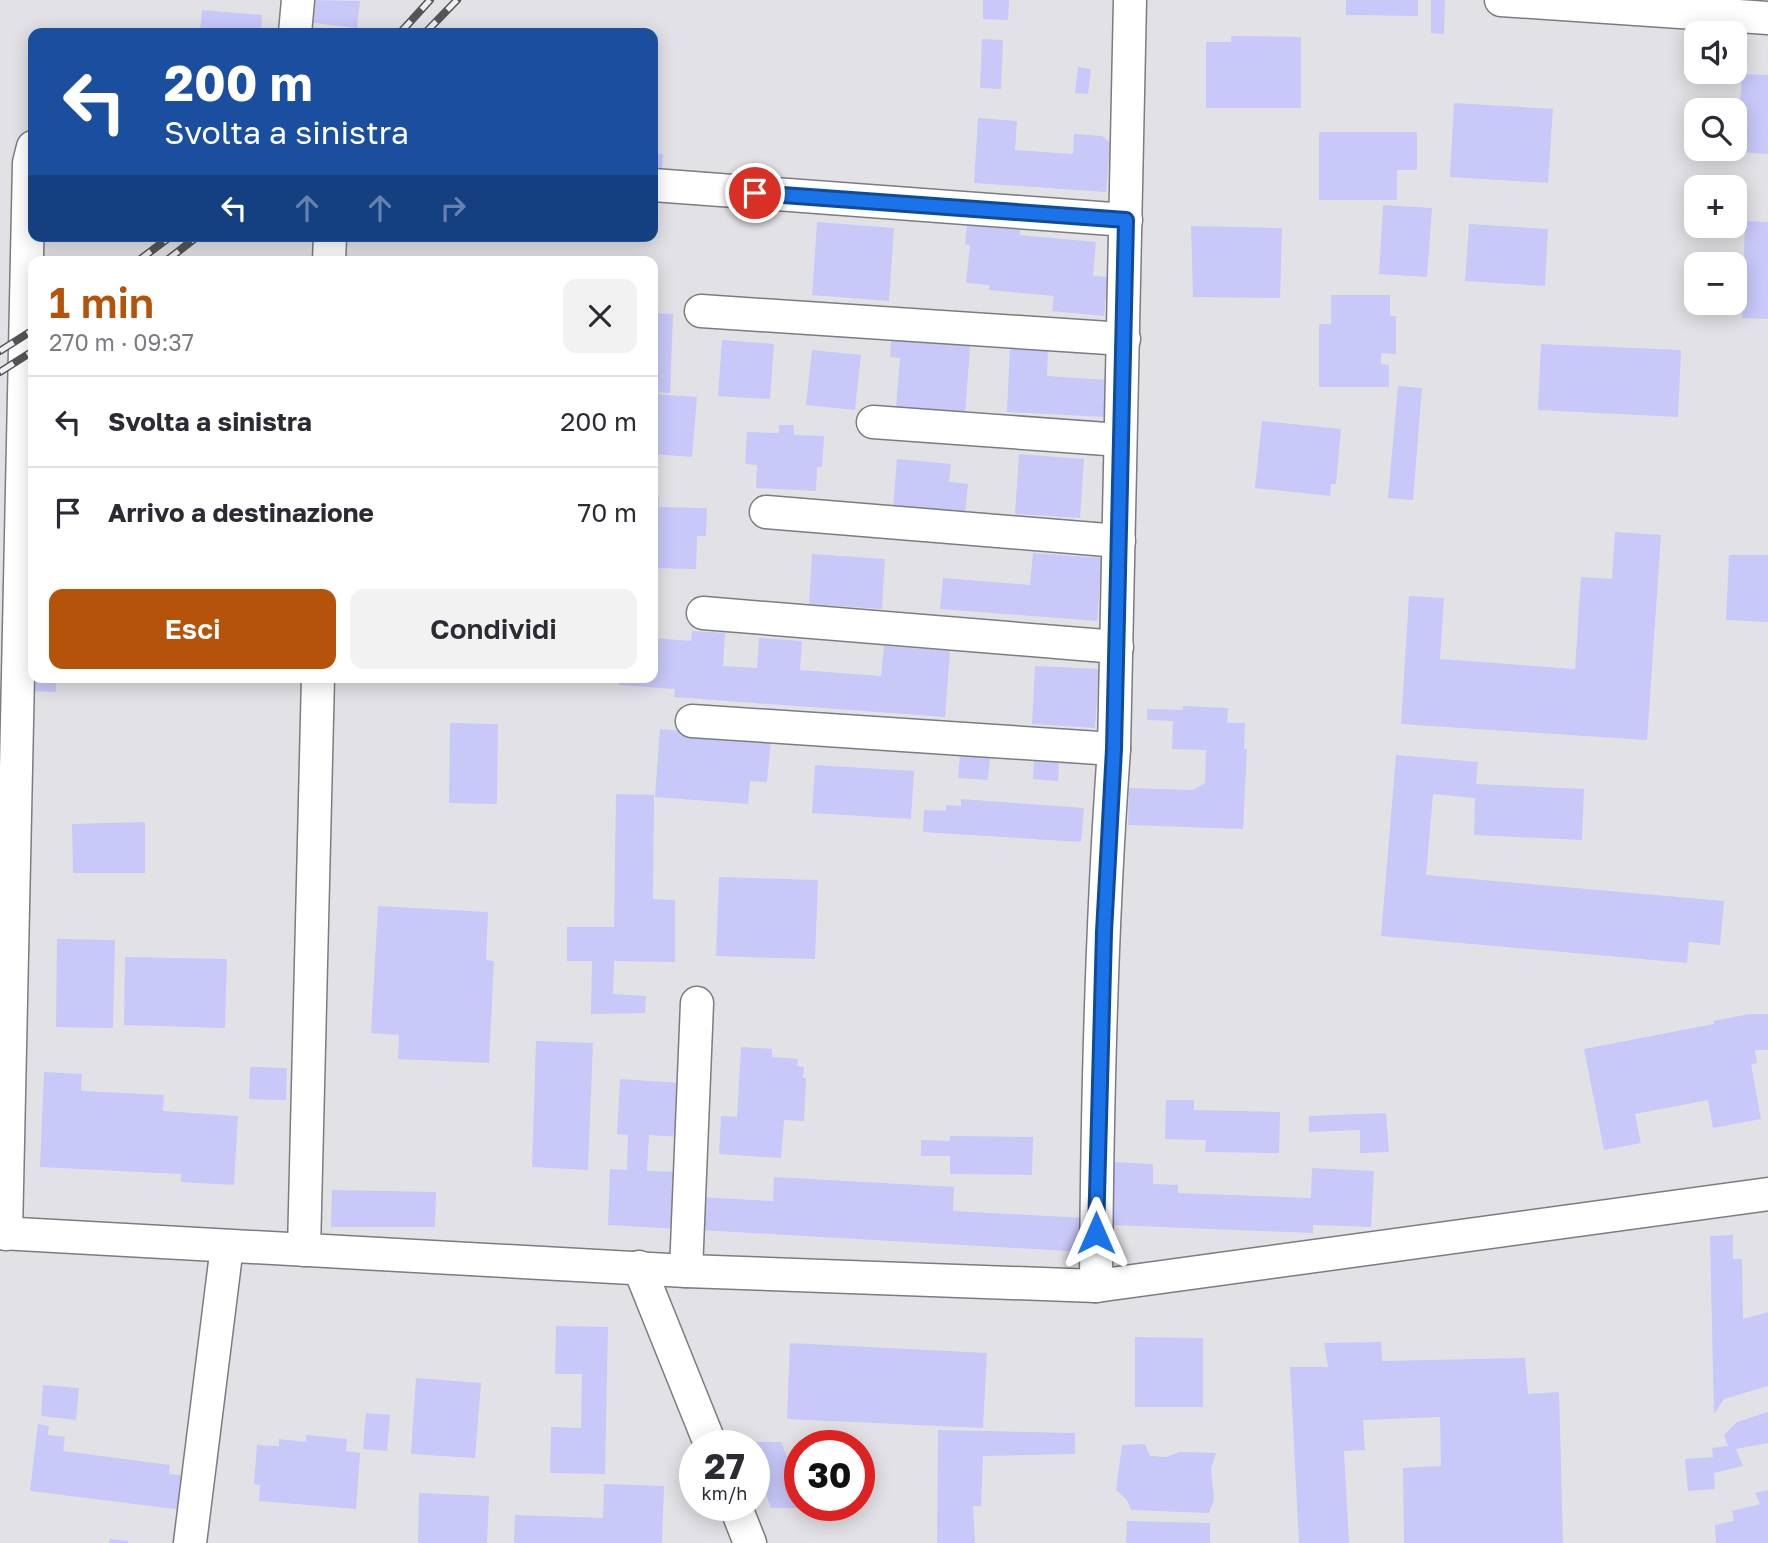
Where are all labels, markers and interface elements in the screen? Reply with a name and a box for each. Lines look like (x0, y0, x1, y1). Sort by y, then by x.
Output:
map controls (1684, 21, 1747, 315)
button: sound (1684, 21, 1747, 84)
text: 200 m (164, 53, 313, 112)
icon: left (49, 56, 140, 147)
button: search (1684, 98, 1747, 161)
text: Svolta a sinistra (164, 113, 409, 151)
pin (725, 163, 785, 223)
icon: arrive (736, 174, 774, 212)
button: + (1684, 175, 1747, 238)
icon: left (215, 189, 253, 227)
icon: ahead (288, 189, 326, 227)
icon: ahead (361, 189, 399, 227)
icon: right (434, 189, 472, 227)
button: − (1684, 252, 1747, 315)
text: 1 min (49, 277, 154, 327)
button: close (563, 279, 637, 353)
text: 270 m · 09:37 (49, 328, 194, 356)
icon: left (49, 403, 87, 441)
text: Svolta a sinistra (108, 406, 312, 437)
text: 200 m (560, 406, 637, 437)
icon: arrive (49, 494, 87, 532)
text: Arrivo a destinazione (108, 497, 374, 528)
text: 70 m (578, 497, 637, 528)
button: Esci (49, 589, 336, 669)
button: Condividi (350, 589, 637, 669)
position arrow (1059, 1196, 1133, 1270)
speed limit sign: 30 (784, 1430, 875, 1521)
text: 27 (704, 1445, 745, 1487)
text: km/h (702, 1482, 747, 1504)

